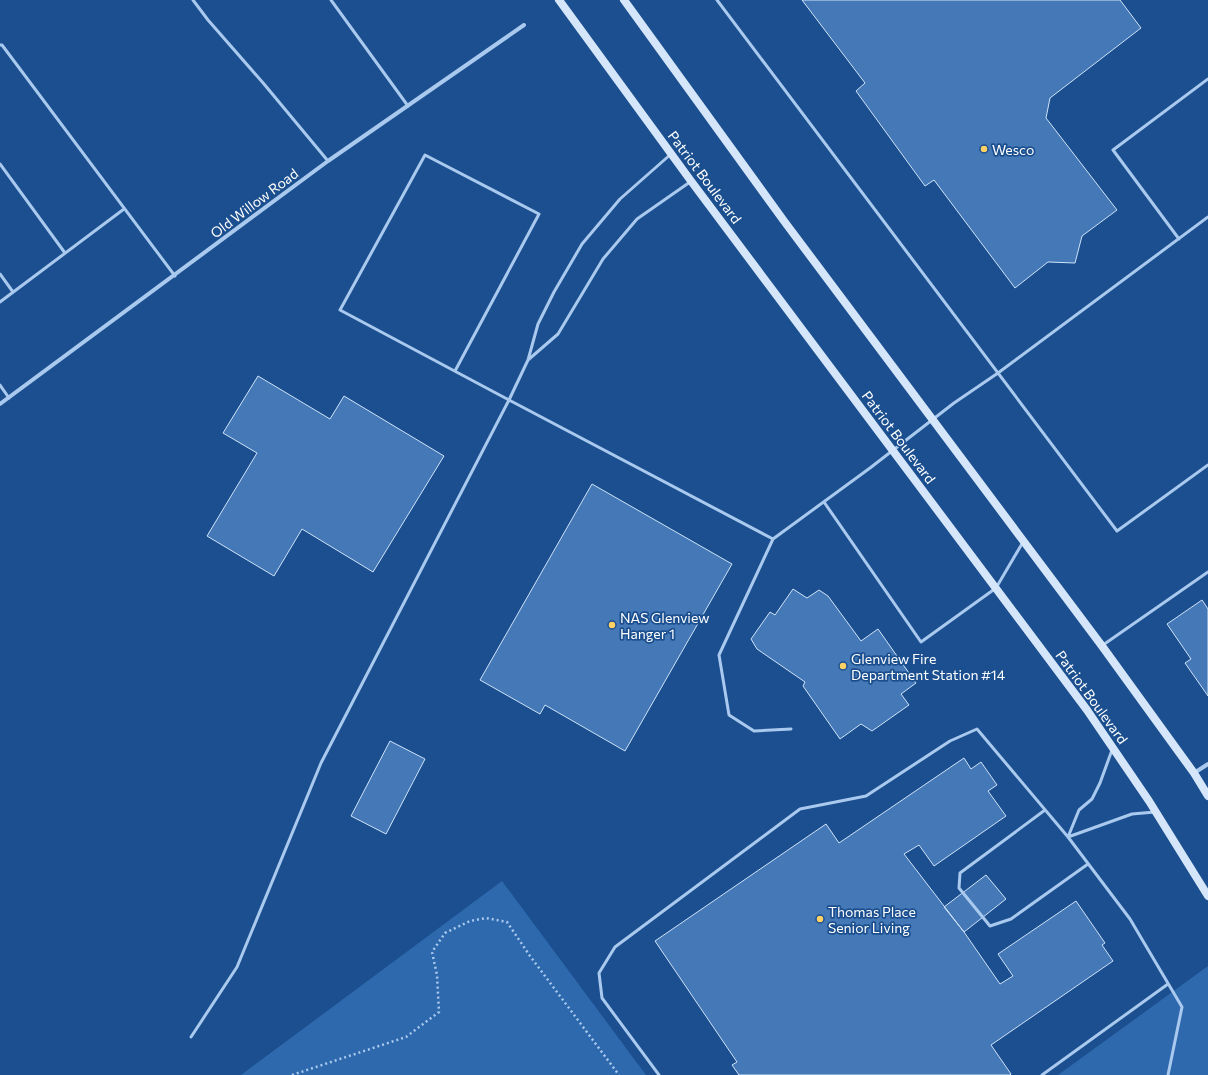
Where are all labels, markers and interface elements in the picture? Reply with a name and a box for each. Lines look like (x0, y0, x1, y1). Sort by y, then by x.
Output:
street label: Patriot Boulevard (665, 127, 745, 227)
place label: Wesco (992, 141, 1034, 158)
marker: Wesco (979, 144, 989, 154)
street label: Old Willow Road (207, 164, 301, 242)
street label: Patriot Boulevard (859, 387, 939, 487)
place label: NAS Glenview Hanger 1 (620, 609, 709, 642)
marker: NAS Glenview Hanger 1 (607, 620, 617, 630)
street label: Patriot Boulevard (1052, 647, 1132, 747)
place label: Glenview Fire Department Station #14 (851, 650, 1006, 683)
marker: Glenview Fire Department Station #14 (838, 661, 848, 671)
place label: Thomas Place Senior Living (828, 903, 916, 936)
marker: Thomas Place Senior Living (815, 914, 825, 924)

